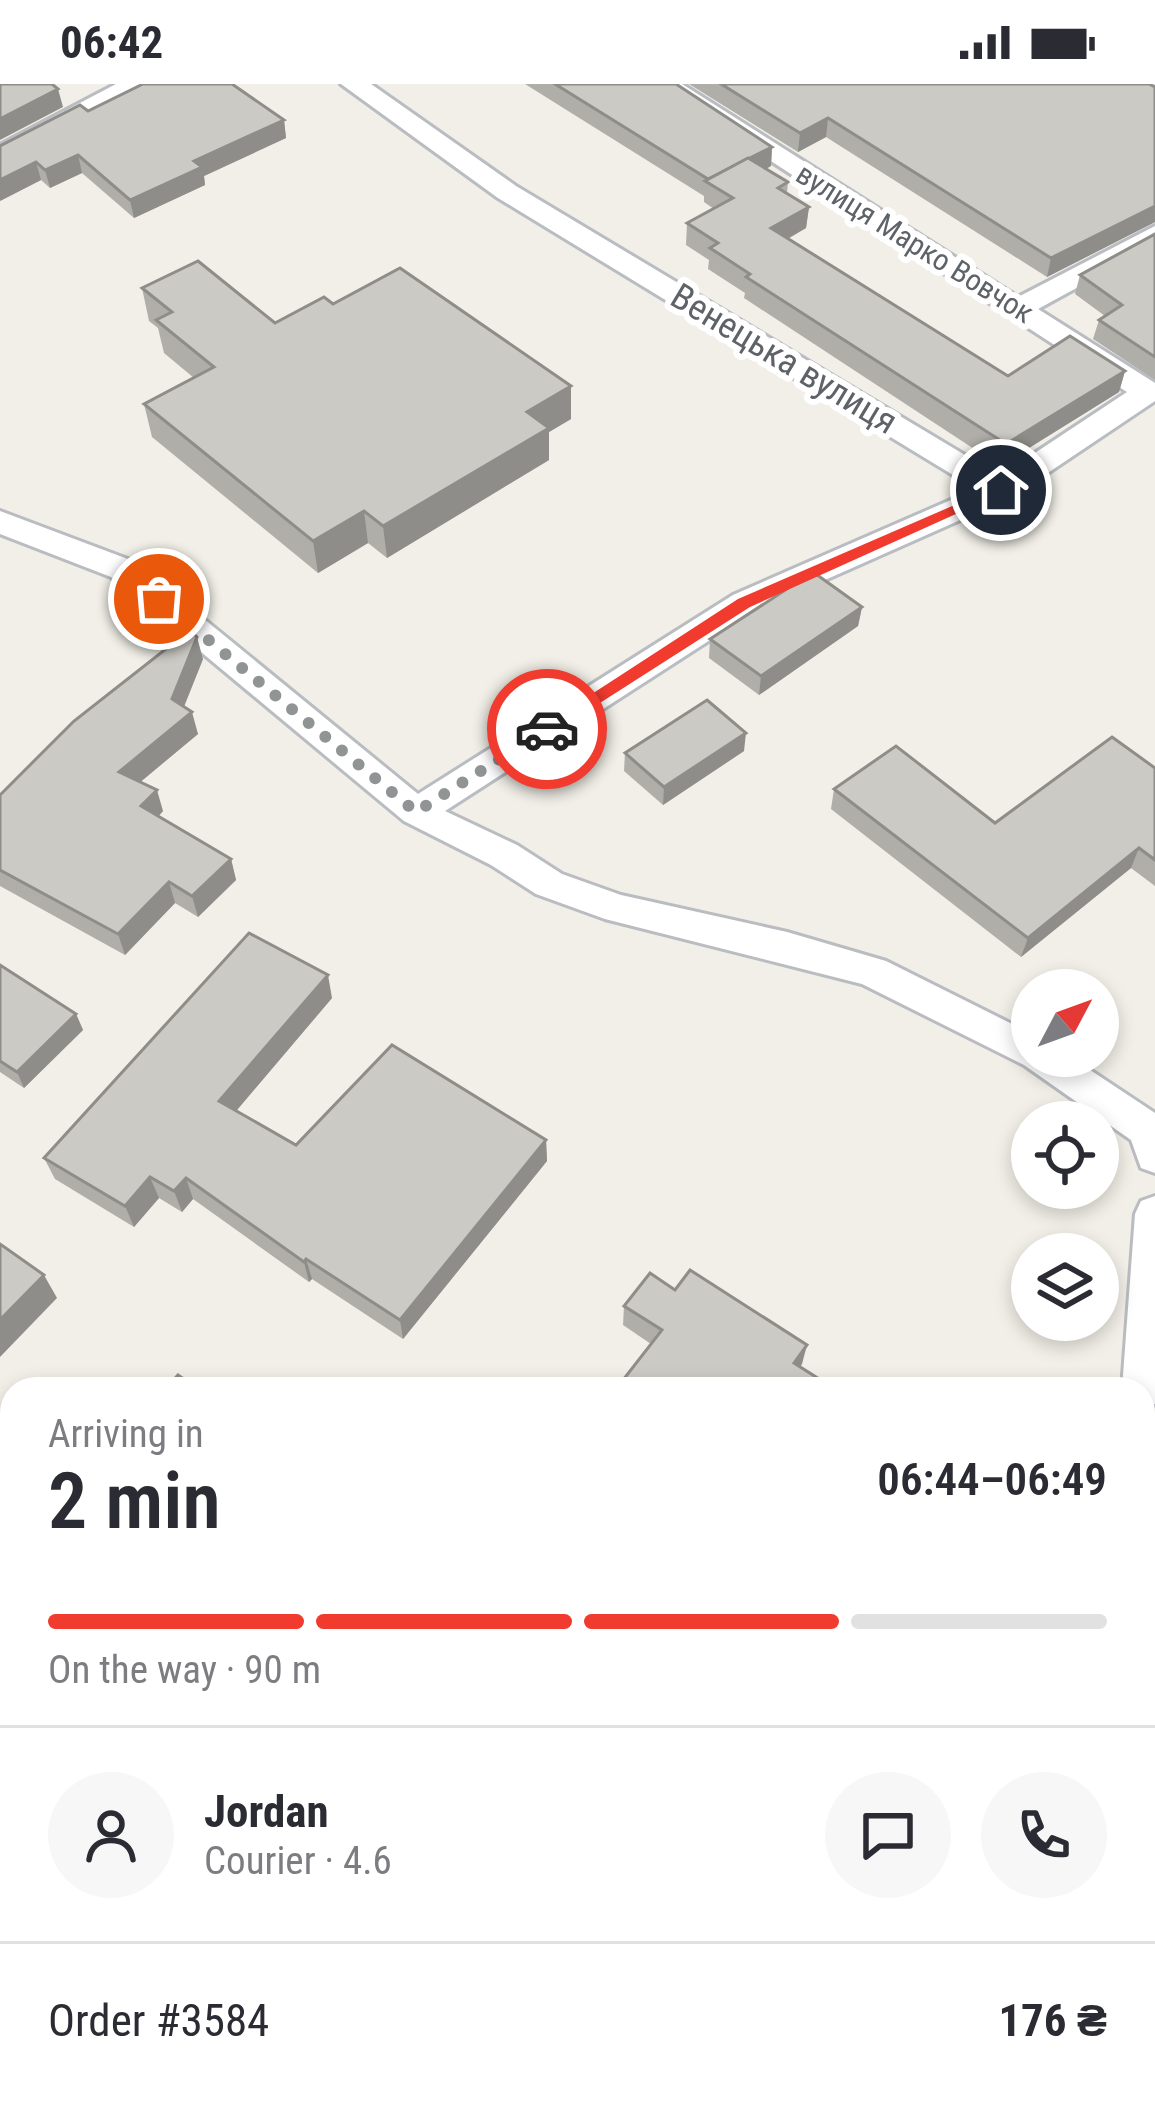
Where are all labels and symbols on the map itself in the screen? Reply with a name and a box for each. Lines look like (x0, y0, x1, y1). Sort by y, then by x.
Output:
street label: вулиця Марко Вовчок (790, 156, 1040, 330)
street label: Венецька вулиця (663, 275, 905, 443)
pin (950, 439, 1052, 541)
pin (108, 548, 210, 650)
courier (487, 669, 607, 789)
north arrow (1011, 969, 1119, 1077)

